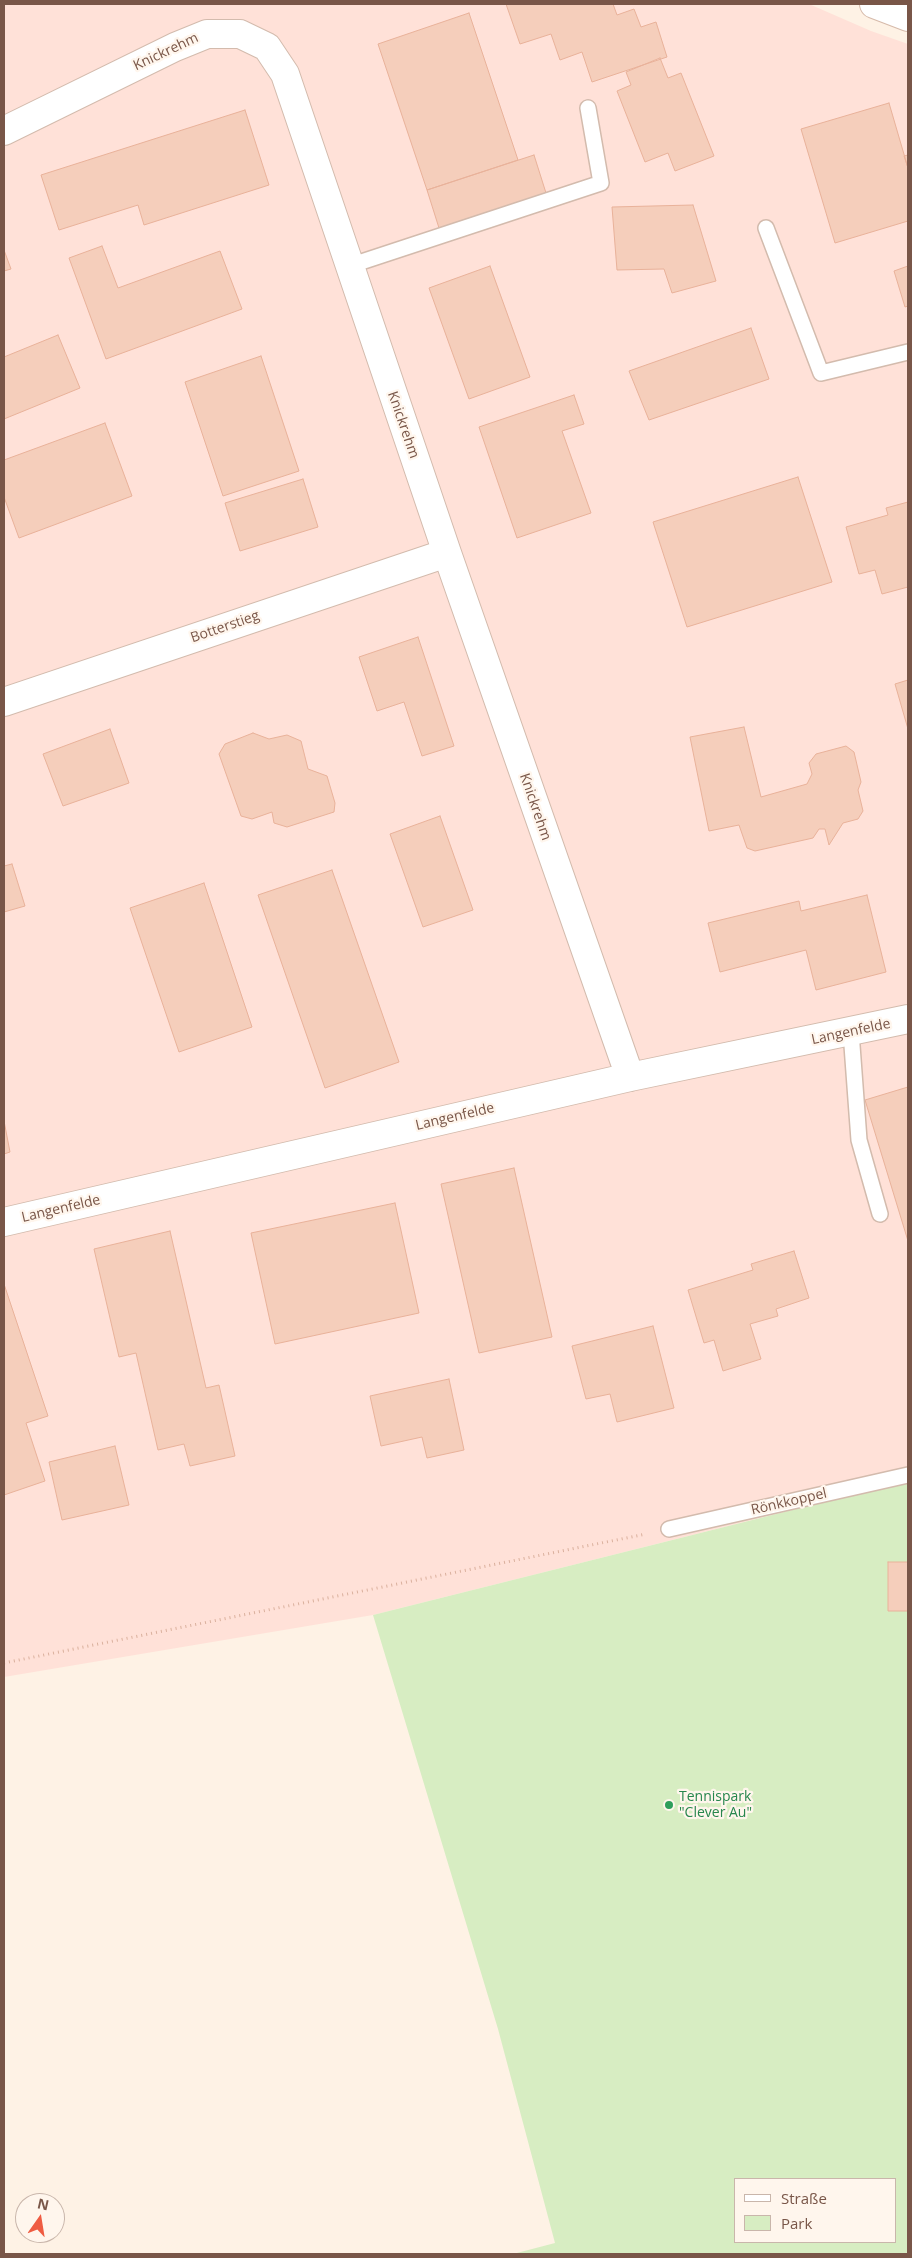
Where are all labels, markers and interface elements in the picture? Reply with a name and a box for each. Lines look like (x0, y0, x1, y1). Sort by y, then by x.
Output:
street label: Knickrehm (131, 30, 201, 74)
street label: Knickrehm (384, 389, 422, 461)
street label: Botterstieg (188, 607, 262, 647)
street label: Knickrehm (516, 771, 554, 843)
street label: Langenfelde (810, 1015, 892, 1049)
street label: Langenfelde (414, 1100, 496, 1134)
street label: Langenfelde (20, 1192, 102, 1226)
street label: Rönkkoppel (749, 1485, 829, 1519)
place label: Tennispark "Clever Au" (679, 1789, 752, 1821)
marker: Tennispark "Clever Au" (663, 1799, 675, 1811)
legend (734, 2178, 897, 2243)
text: Straße (781, 2188, 827, 2208)
north arrow (15, 2193, 65, 2243)
text: N (36, 2193, 51, 2214)
text: Park (781, 2213, 812, 2233)

